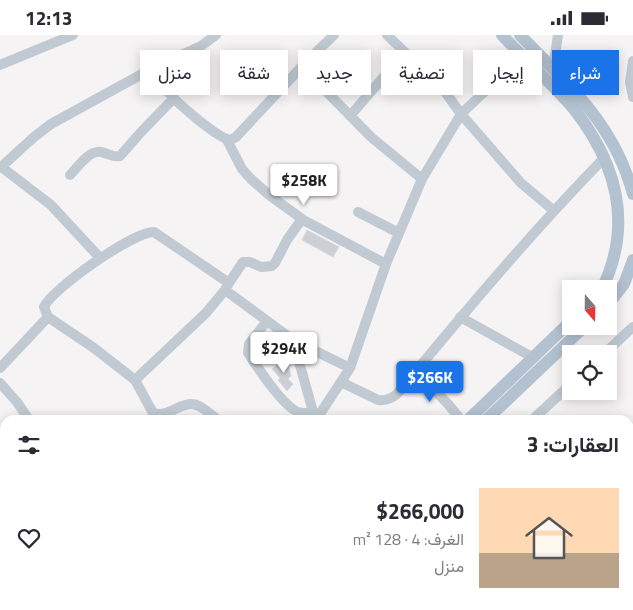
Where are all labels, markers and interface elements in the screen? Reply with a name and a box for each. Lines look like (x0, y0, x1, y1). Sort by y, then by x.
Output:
text: 12:13 (25, 3, 72, 32)
chip: منزل (140, 50, 210, 95)
chip: شقة (220, 50, 288, 95)
chip: جديد (298, 50, 371, 95)
chip: تصفية (381, 50, 463, 95)
chip: إيجار (473, 50, 542, 95)
chip: شراء (552, 50, 619, 95)
pin: $258K (269, 163, 339, 206)
text: $258K (281, 168, 327, 192)
north arrow (562, 280, 618, 335)
map controls (562, 280, 617, 400)
pin: $294K (249, 331, 319, 374)
text: $294K (261, 336, 307, 360)
button: locate (562, 345, 617, 400)
pin: $266K (395, 361, 465, 403)
text: $266K (407, 365, 453, 389)
text: العقارات: 3 (527, 428, 619, 460)
icon: filters (15, 431, 43, 459)
text: $266,000 (376, 495, 464, 527)
icon: home (519, 508, 579, 568)
icon: heart (15, 524, 43, 552)
text: الغرف: 4 · 128 m² (353, 527, 464, 551)
text: منزل (434, 554, 464, 578)

